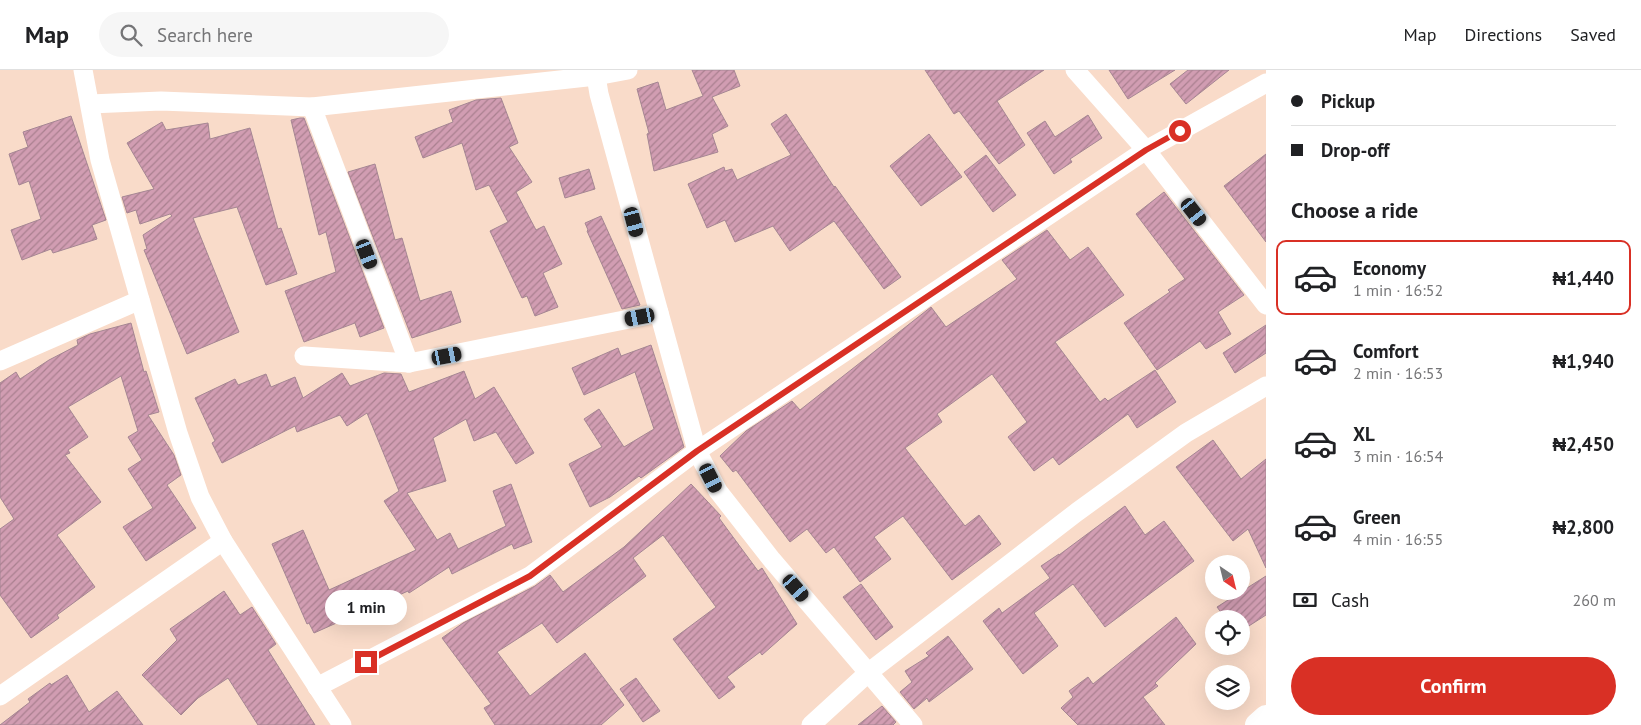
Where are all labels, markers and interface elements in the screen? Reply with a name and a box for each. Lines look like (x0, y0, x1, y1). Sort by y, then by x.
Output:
search box (99, 12, 449, 57)
text: Map (25, 19, 69, 50)
icon: search (117, 21, 145, 49)
text: Search here (157, 23, 253, 47)
text: Map (1404, 23, 1436, 46)
text: Directions (1464, 23, 1542, 46)
text: Saved (1570, 23, 1616, 46)
text: Pickup (1321, 89, 1375, 113)
route start (1169, 120, 1191, 142)
text: Drop-off (1321, 138, 1389, 162)
car (1178, 196, 1209, 228)
text: Choose a ride (1291, 196, 1418, 224)
car (622, 206, 645, 238)
car (354, 237, 379, 271)
icon: car (1293, 255, 1338, 300)
text: Economy (1353, 256, 1426, 280)
text: ₦1,440 (1552, 266, 1614, 290)
text: 1 min · 16:52 (1353, 280, 1443, 300)
car (623, 307, 656, 327)
icon: car (1293, 338, 1338, 383)
text: Comfort (1353, 339, 1419, 363)
car (430, 346, 463, 366)
text: ₦1,940 (1552, 349, 1614, 373)
text: 2 min · 16:53 (1353, 363, 1443, 383)
icon: car (1293, 421, 1338, 466)
text: XL (1353, 422, 1375, 446)
text: ₦2,450 (1552, 432, 1614, 456)
text: 3 min · 16:54 (1353, 446, 1443, 466)
car (697, 461, 724, 495)
icon: car (1293, 504, 1338, 549)
text: Green (1353, 505, 1401, 529)
text: ₦2,800 (1552, 515, 1614, 539)
text: 4 min · 16:55 (1353, 529, 1443, 549)
north arrow (1205, 555, 1250, 600)
map controls (1205, 555, 1250, 710)
car (780, 572, 811, 604)
icon: cash (1291, 586, 1319, 614)
text: Cash (1331, 588, 1369, 612)
callout: 1 min (325, 590, 407, 624)
text: 260 m (1573, 590, 1616, 610)
text: 1 min (346, 597, 386, 617)
button: locate (1205, 610, 1250, 655)
route end (355, 651, 377, 673)
button: Confirm (1291, 657, 1616, 715)
button: layers (1205, 665, 1250, 710)

